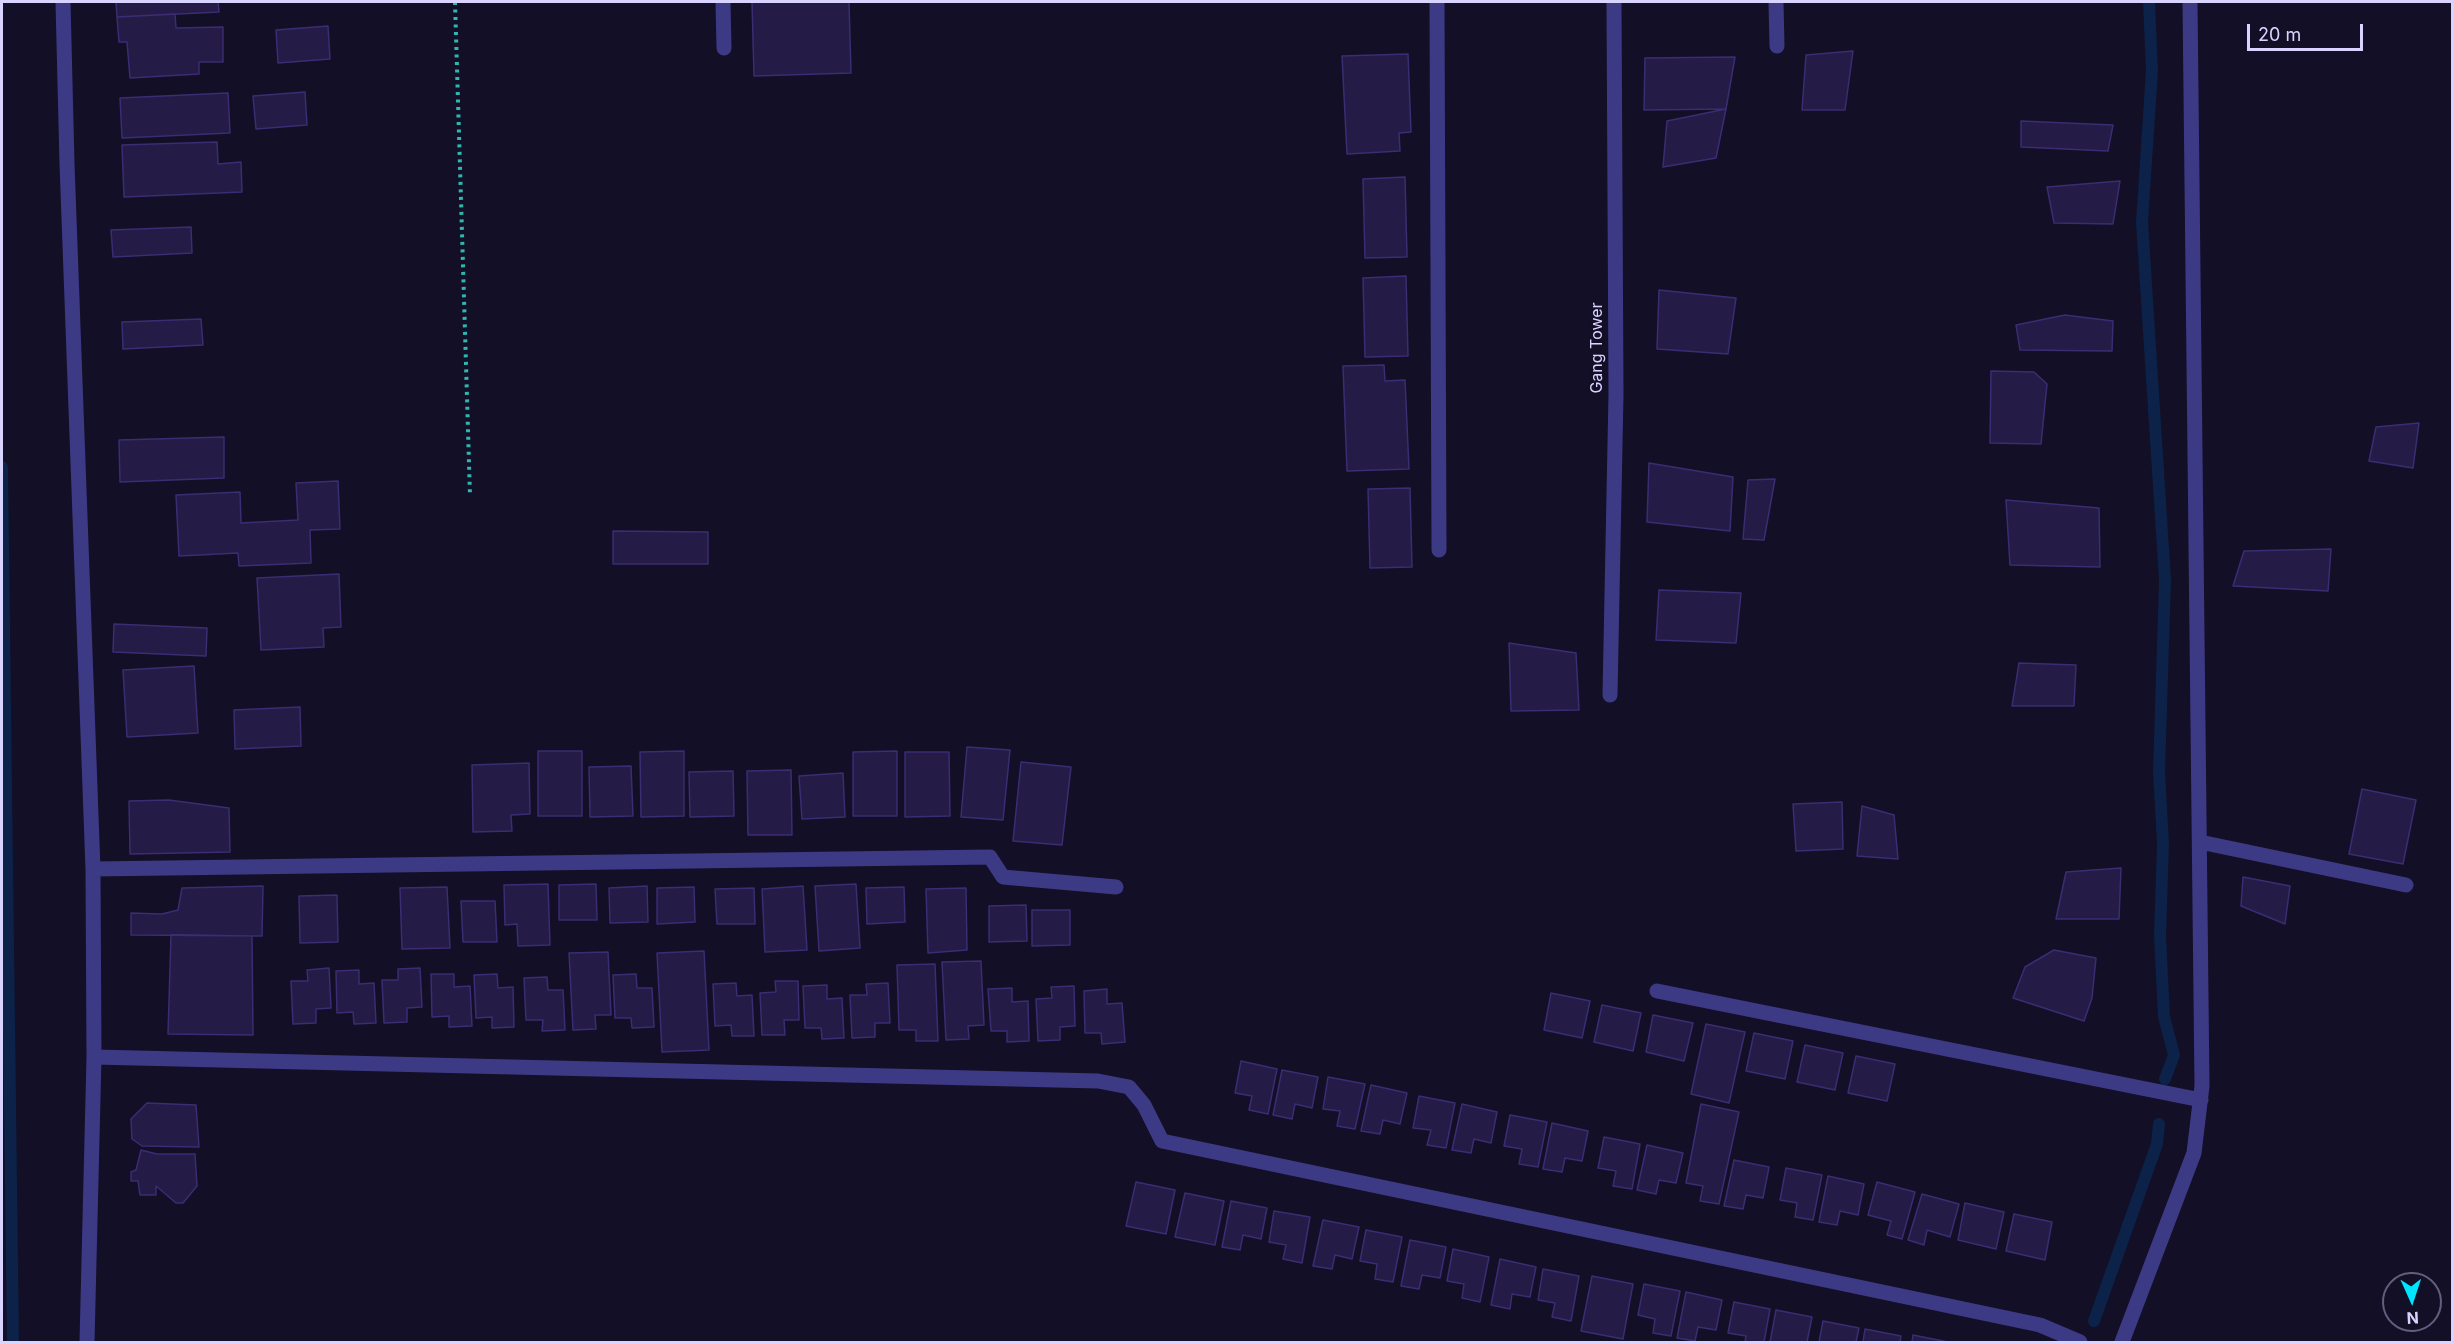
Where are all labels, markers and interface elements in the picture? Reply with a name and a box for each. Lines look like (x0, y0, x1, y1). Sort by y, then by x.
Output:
scale bar (2250, 12, 2366, 50)
text: 20 m (2258, 24, 2301, 45)
street label: Gang Tower (1587, 302, 1607, 394)
north arrow (2382, 1272, 2442, 1332)
text: N (2406, 1308, 2419, 1328)

